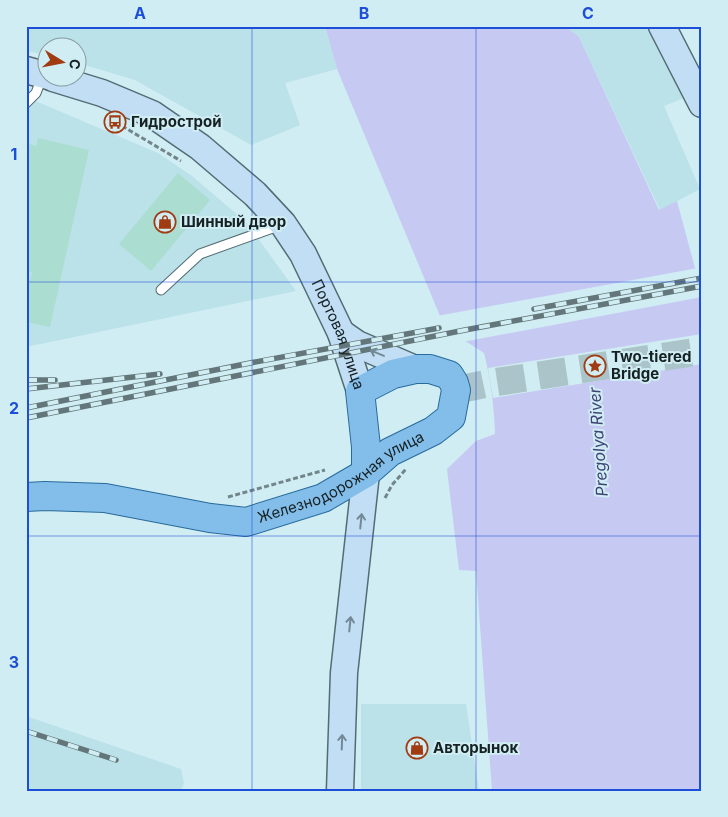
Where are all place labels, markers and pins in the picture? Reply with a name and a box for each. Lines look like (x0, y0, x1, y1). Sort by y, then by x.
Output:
bus stop icon: Гидрострой (103, 110, 127, 134)
place label: Гидрострой (131, 112, 221, 131)
shop icon: Шинный двор (153, 210, 177, 234)
place label: Шинный двор (181, 212, 286, 231)
place label: Two-tiered Bridge (611, 347, 691, 383)
place icon: Two-tiered Bridge (583, 354, 607, 378)
shop icon: Авторынок (405, 736, 429, 760)
place label: Авторынок (433, 738, 518, 757)

